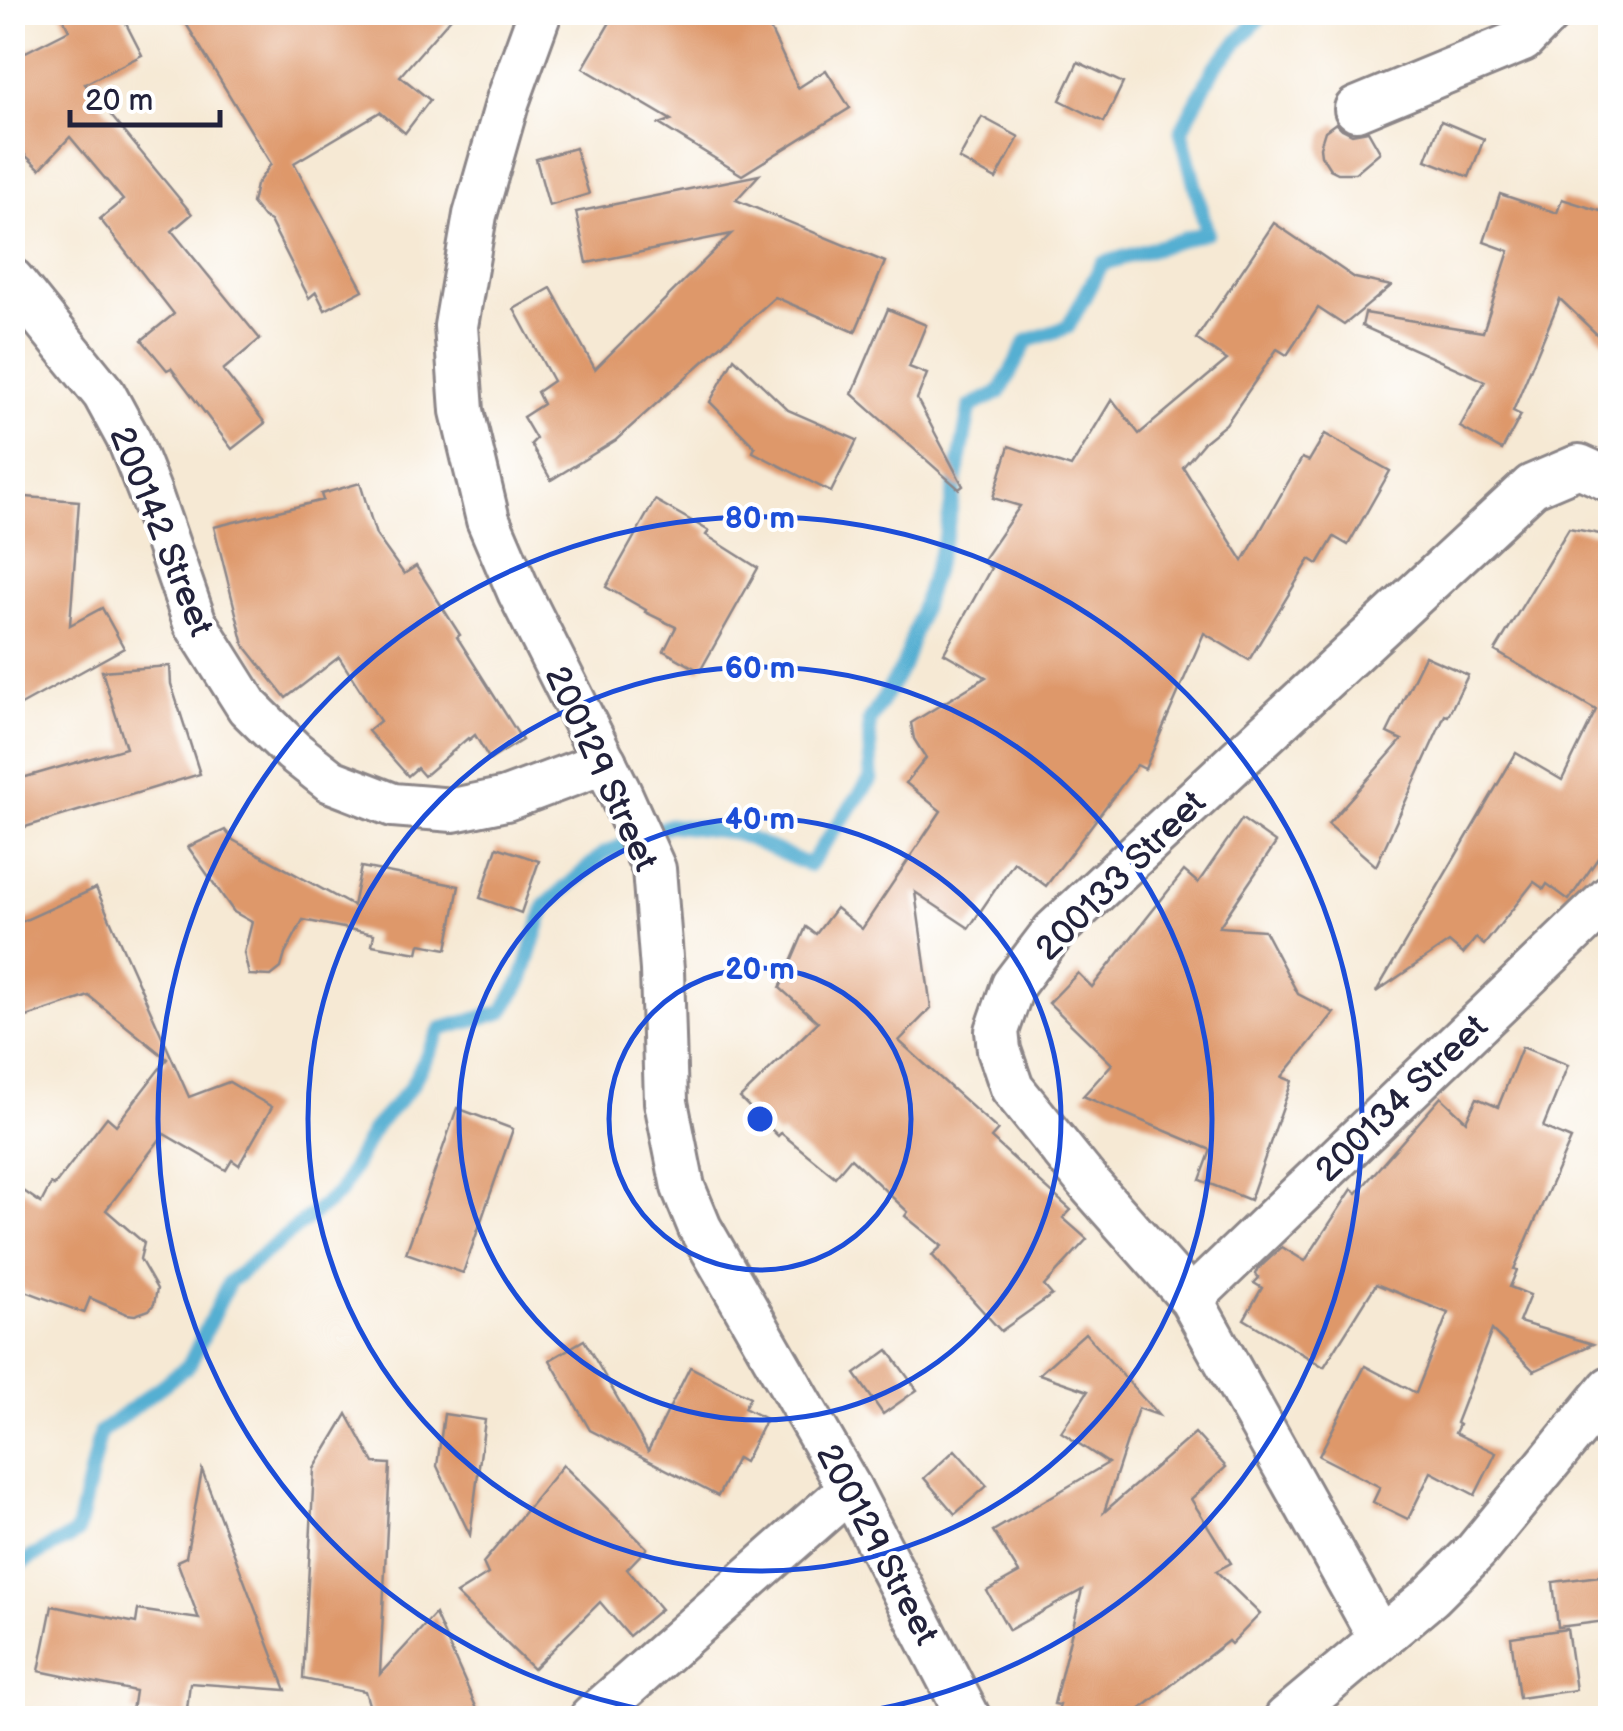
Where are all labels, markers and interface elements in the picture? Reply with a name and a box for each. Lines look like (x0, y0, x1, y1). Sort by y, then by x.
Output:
scale bar (70, 65, 220, 127)
text: 20 m (85, 83, 153, 119)
street label: 200142 Street (99, 420, 222, 643)
text: 80 m (725, 501, 795, 537)
text: 60 m (725, 651, 795, 687)
street label: 200129 Street (534, 659, 667, 878)
street label: 200133 Street (1027, 782, 1215, 970)
text: 40 m (725, 802, 795, 838)
text: 20 m (725, 952, 795, 988)
street label: 200134 Street (1307, 1006, 1497, 1192)
centre of rings (742, 1101, 778, 1137)
street label: 200129 Street (806, 1437, 948, 1653)

